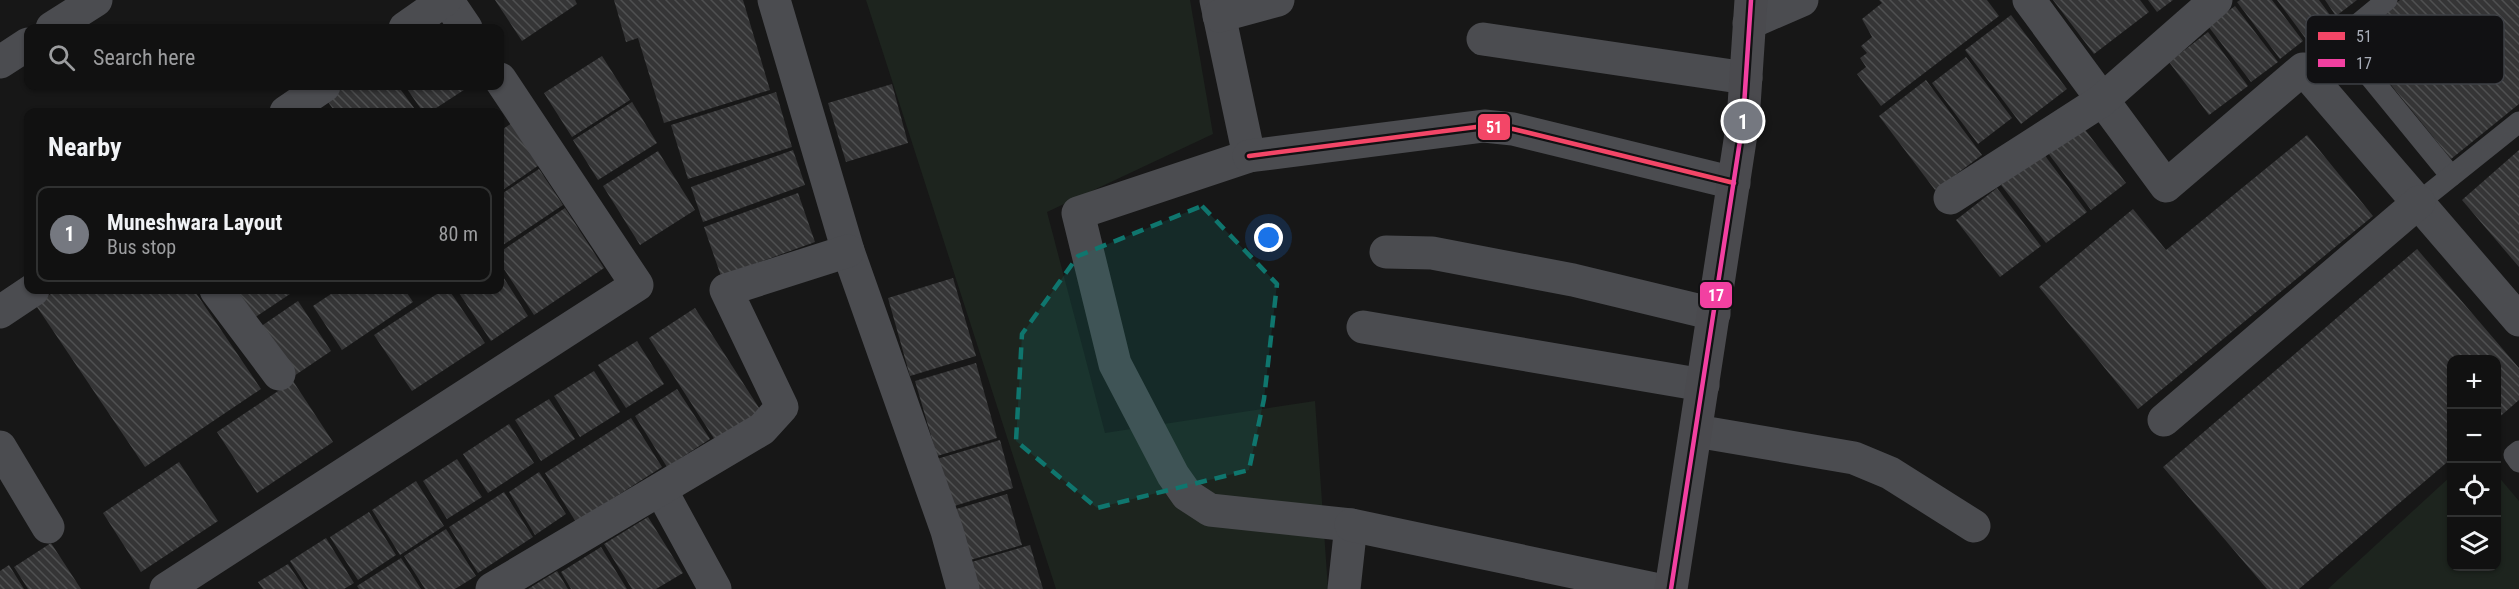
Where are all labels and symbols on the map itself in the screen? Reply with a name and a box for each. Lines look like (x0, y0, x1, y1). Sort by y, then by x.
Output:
legend (2306, 15, 2504, 84)
text: 51 (2356, 27, 2372, 46)
text: 17 (2356, 54, 2372, 73)
pin: 1 (1724, 98, 1762, 144)
line badge: 51 (1477, 113, 1511, 141)
text: 51 (1486, 118, 1502, 137)
your location (1254, 223, 1283, 252)
line badge: 17 (1699, 281, 1733, 309)
text: 17 (1708, 286, 1724, 305)

